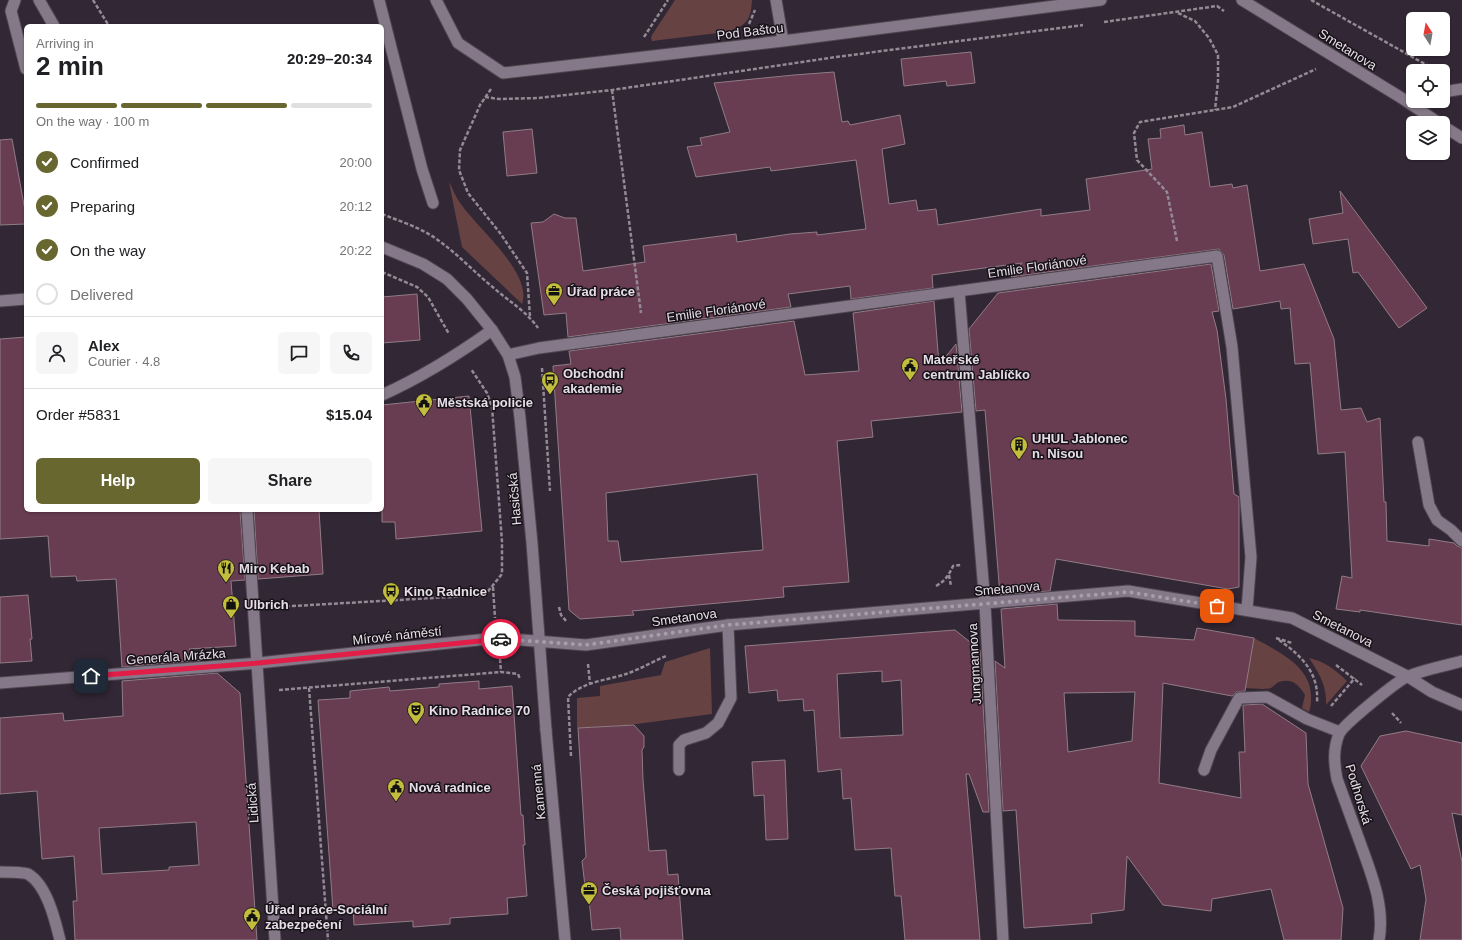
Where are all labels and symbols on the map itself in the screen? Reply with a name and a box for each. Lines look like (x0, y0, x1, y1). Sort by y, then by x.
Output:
north arrow (1406, 12, 1450, 56)
street label: Pod Baštou (716, 20, 784, 43)
street label: Smetanova (1316, 26, 1380, 74)
street label: Emilie Floriánové (987, 252, 1087, 281)
office icon: Úřad práce (544, 281, 564, 306)
place label: Úřad práce (567, 284, 635, 299)
street label: Emilie Floriánové (666, 296, 766, 325)
place label: Mateřské centrum Jablíčko (923, 352, 1030, 382)
public building icon: Mateřské centrum Jablíčko (900, 356, 920, 381)
place label: Obchodní akademie (563, 366, 624, 396)
bus stop icon: Obchodní akademie (540, 370, 560, 395)
public building icon: Městská policie (414, 392, 434, 417)
place label: Městská policie (437, 395, 533, 410)
place label: UHUL Jablonec n. Nisou (1032, 431, 1128, 461)
building icon: UHUL Jablonec n. Nisou (1009, 435, 1029, 460)
street label: Hasičská (505, 471, 524, 526)
restaurant icon: Miro Kebab (216, 558, 236, 583)
place label: Miro Kebab (239, 561, 310, 576)
street label: Smetanova (974, 578, 1041, 599)
bus stop icon: Kino Radnice (381, 581, 401, 606)
place label: Kino Radnice (404, 584, 487, 599)
pin (1200, 589, 1234, 623)
shop icon: Ulbrich (221, 594, 241, 619)
place label: Ulbrich (244, 597, 289, 612)
street label: Smetanova (650, 605, 718, 629)
street label: Smetanova (1310, 607, 1376, 650)
courier (481, 619, 521, 659)
street label: Jungmannova (965, 622, 984, 705)
street label: Mírové náměstí (352, 623, 443, 648)
street label: Generála Mrázka (126, 645, 227, 667)
pin (74, 659, 108, 693)
theatre icon: Kino Radnice 70 (406, 700, 426, 725)
place label: Kino Radnice 70 (429, 703, 530, 718)
street label: Podhorská (1342, 762, 1375, 827)
street label: Kamenná (529, 763, 548, 820)
public building icon: Nová radnice (386, 777, 406, 802)
place label: Nová radnice (409, 780, 491, 795)
street label: Lidická (244, 781, 261, 824)
office icon: Česká pojišťovna (579, 880, 599, 905)
place label: Česká pojišťovna (602, 883, 712, 898)
place label: Úřad práce-Sociální zabezpečení (265, 902, 387, 932)
public building icon: Úřad práce-Sociální zabezpečení (242, 906, 262, 931)

